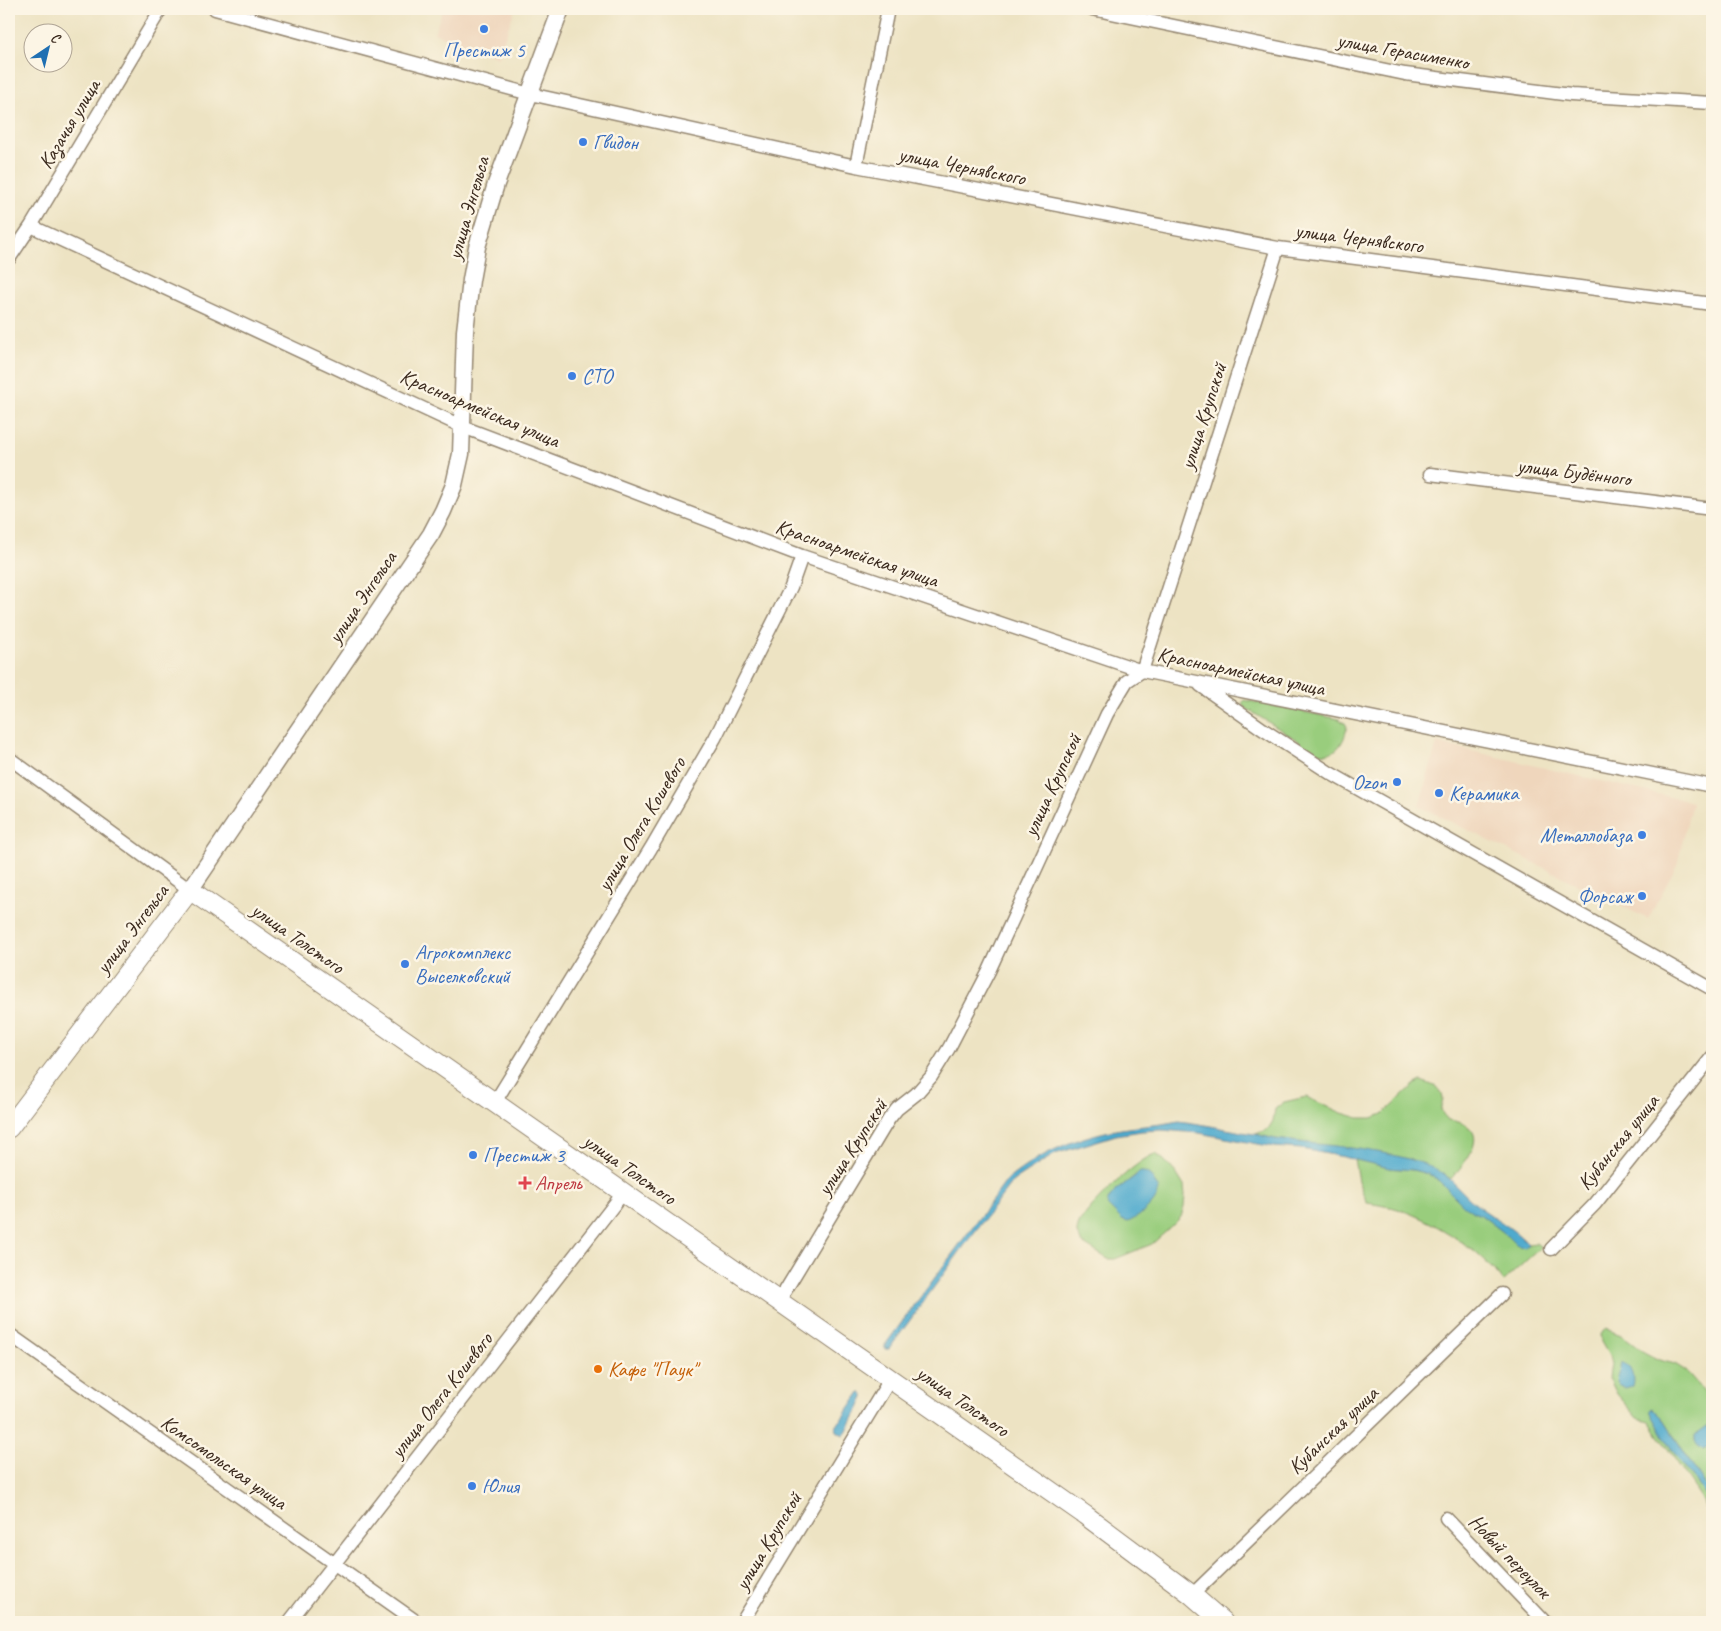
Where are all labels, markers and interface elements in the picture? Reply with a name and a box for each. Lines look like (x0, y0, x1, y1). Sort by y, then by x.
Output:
north arrow (22, 22, 72, 72)
marker: Престиж 5 (478, 23, 490, 35)
street label: улица Герасименко (1333, 26, 1473, 76)
text: С (47, 29, 65, 48)
place label: Престиж 5 (443, 37, 526, 63)
street label: Казачья улица (32, 73, 108, 174)
place label: Гвидон (593, 129, 639, 155)
marker: Гвидон (577, 136, 589, 148)
street label: улица Чернявского (894, 141, 1029, 191)
street label: улица Энгельса (440, 152, 495, 264)
street label: улица Чернявского (1292, 217, 1426, 259)
street label: улица Крупской (1173, 358, 1233, 474)
street label: Красноармейская улица (397, 363, 565, 454)
place label: СТО (582, 363, 615, 389)
marker: СТО (566, 370, 578, 382)
street label: улица Будённого (1514, 452, 1635, 492)
street label: Красноармейская улица (772, 513, 943, 594)
street label: улица Энгельса (321, 545, 403, 650)
street label: Красноармейская улица (1155, 641, 1329, 702)
street label: улица Крупской (1016, 728, 1088, 842)
street label: улица Олега Кошевого (590, 751, 692, 898)
place label: Ozon (1352, 769, 1388, 795)
marker: Ozon (1391, 776, 1403, 788)
place label: Керамика (1449, 780, 1520, 806)
marker: Керамика (1433, 787, 1445, 799)
place label: Металлобаза (1540, 822, 1634, 848)
marker: Металлобаза (1636, 829, 1648, 841)
street label: улица Энгельса (89, 878, 175, 981)
place label: Форсаж (1578, 883, 1635, 909)
marker: Форсаж (1636, 890, 1648, 902)
street label: улица Толстого (245, 895, 351, 980)
place label: Агрокомплекс Выселковский (415, 939, 512, 989)
marker: Агрокомплекс Выселковский (399, 958, 411, 970)
street label: Кубанская улица (1572, 1087, 1666, 1195)
street label: улица Крупской (810, 1093, 894, 1202)
street label: улица Толстого (577, 1126, 683, 1211)
place label: Престиж 3 (483, 1142, 566, 1168)
marker: Престиж 3 (467, 1149, 479, 1161)
place label: Апрель (535, 1170, 583, 1196)
marker: Апрель (519, 1177, 531, 1189)
street label: улица Олега Кошевого (383, 1326, 499, 1464)
place label: Кафе "Паук" (608, 1356, 701, 1382)
street label: улица Толстого (910, 1358, 1016, 1443)
marker: Кафе "Паук" (592, 1363, 604, 1375)
street label: Кубанская улица (1282, 1379, 1385, 1480)
street label: Комсомольская улица (156, 1409, 293, 1516)
place label: Юлия (482, 1473, 520, 1499)
marker: Юлия (466, 1480, 478, 1492)
street label: улица Крупской (727, 1486, 808, 1597)
street label: Новый переулок (1463, 1508, 1558, 1605)

